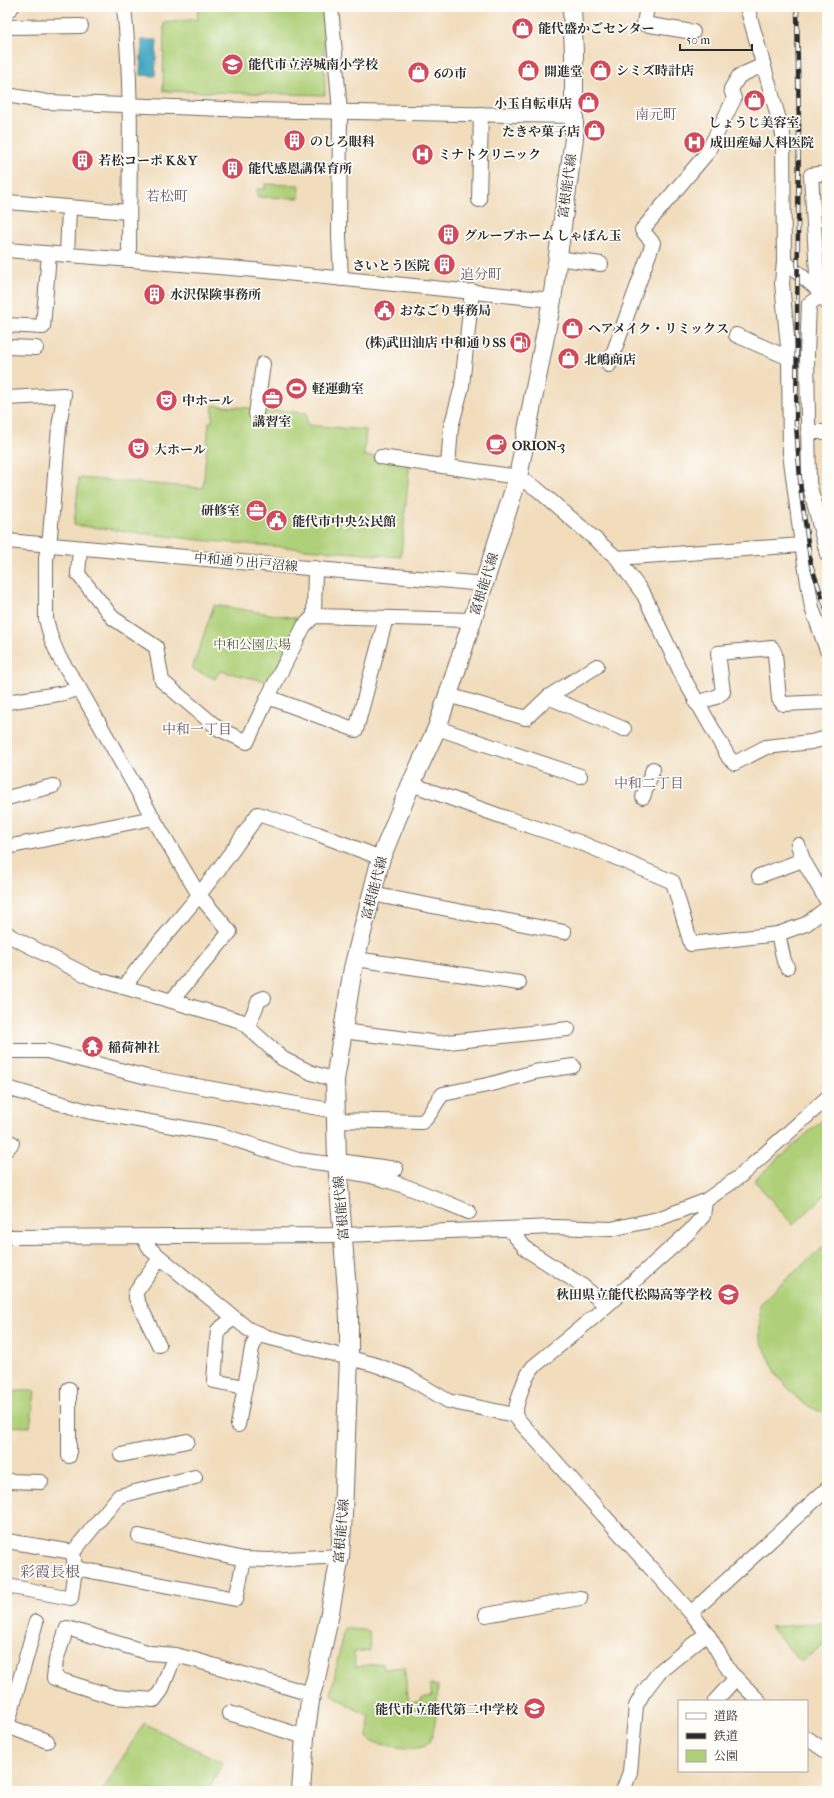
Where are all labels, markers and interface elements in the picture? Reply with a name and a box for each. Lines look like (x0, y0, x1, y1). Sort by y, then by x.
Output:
shop icon: 能代盛かごセンター (510, 15, 536, 41)
place label: 能代盛かごセンター (538, 21, 654, 36)
scale bar (680, 26, 752, 52)
text: 50 m (686, 33, 710, 47)
school or university icon: 能代市立渟城南小学校 (220, 51, 246, 77)
place label: 能代市立渟城南小学校 (248, 57, 379, 72)
shop icon: シミズ時計店 (587, 57, 613, 83)
shop icon: 開進堂 (515, 58, 541, 84)
shop icon: 6の市 (405, 60, 431, 86)
place label: シミズ時計店 (616, 63, 694, 78)
place label: 開進堂 (544, 64, 583, 79)
place label: 6の市 (434, 66, 467, 81)
shop icon: しょうじ美容室 (741, 87, 767, 113)
shop icon: 小玉自転車店 (575, 90, 601, 116)
place label: 小玉自転車店 (494, 96, 572, 111)
district label: 南元町 (635, 106, 677, 123)
place label: しょうじ美容室 (708, 115, 800, 130)
shop icon: たきや菓子店 (582, 118, 608, 144)
place label: たきや菓子店 (502, 124, 580, 139)
building icon: のしろ眼科 (282, 128, 308, 154)
hospital icon: 成田産婦人科医院 (682, 129, 708, 155)
place label: のしろ眼科 (310, 134, 375, 149)
place label: 成田産婦人科医院 (710, 135, 814, 150)
hospital icon: ミナトクリニック (409, 141, 435, 167)
building icon: 若松コーポ K＆Y (70, 147, 96, 173)
place label: ミナトクリニック (438, 147, 541, 162)
place label: 若松コーポ K＆Y (98, 153, 198, 168)
street label: 富根能代線 (555, 153, 579, 219)
building icon: 能代感恩講保育所 (219, 155, 245, 181)
place label: 能代感恩講保育所 (248, 161, 352, 176)
district label: 若松町 (146, 188, 188, 205)
building icon: グループホーム しゃぼん玉 (435, 222, 461, 248)
place label: グループホーム しゃぼん玉 (464, 228, 622, 243)
building icon: さいとう医院 (432, 252, 458, 278)
place label: さいとう医院 (352, 258, 430, 273)
district label: 追分町 (460, 266, 502, 283)
building icon: 水沢保険事務所 (141, 281, 167, 307)
place label: 水沢保険事務所 (170, 287, 261, 302)
public building icon: おなごり事務局 (372, 297, 398, 323)
place label: おなごり事務局 (400, 303, 491, 318)
shop icon: ヘアメイク・リミックス (560, 315, 586, 341)
place label: ヘアメイク・リミックス (588, 321, 729, 336)
fuel station icon: (株)武田油店 中和通りSS (508, 329, 534, 355)
place label: (株)武田油店 中和通りSS (366, 335, 506, 350)
shop icon: 北嶋商店 (555, 346, 581, 372)
place label: 北嶋商店 (584, 352, 636, 367)
sports icon: 軽運動室 (283, 375, 309, 401)
place label: 軽運動室 (312, 381, 364, 396)
office icon: 講習室 (259, 386, 285, 412)
theatre icon: 中ホール (154, 387, 180, 413)
place label: 中ホール (182, 393, 234, 408)
place label: 講習室 (252, 414, 292, 429)
cafe icon: ORION-3 (483, 432, 509, 458)
theatre icon: 大ホール (125, 436, 151, 462)
place label: ORION-3 (512, 438, 565, 454)
place label: 大ホール (154, 442, 206, 457)
office icon: 研修室 (243, 497, 269, 523)
place label: 研修室 (201, 503, 240, 518)
public building icon: 能代市中央公民館 (264, 508, 290, 534)
place label: 能代市中央公民館 (292, 514, 396, 529)
street label: 中和通り出戸沼線 (194, 550, 298, 574)
street label: 富根能代線 (467, 551, 501, 617)
park label: 中和公園広場 (213, 637, 291, 652)
district label: 中和一丁目 (162, 721, 232, 738)
district label: 中和二丁目 (614, 775, 684, 792)
street label: 富根能代線 (358, 855, 390, 921)
temple icon: 稲荷神社 (80, 1034, 106, 1060)
place label: 稲荷神社 (108, 1040, 160, 1055)
street label: 富根能代線 (331, 1175, 351, 1241)
school or university icon: 秋田県立能代松陽高等学校 (715, 1281, 741, 1307)
place label: 秋田県立能代松陽高等学校 (556, 1287, 713, 1302)
street label: 富根能代線 (331, 1498, 351, 1564)
district label: 彩霞長根 (20, 1563, 80, 1581)
school or university icon: 能代市立能代第二中学校 (521, 1696, 547, 1722)
legend (678, 1700, 808, 1772)
place label: 能代市立能代第二中学校 (375, 1702, 519, 1717)
text: 道路 (714, 1709, 738, 1723)
text: 鉄道 (713, 1729, 738, 1743)
text: 公園 (714, 1749, 738, 1763)

